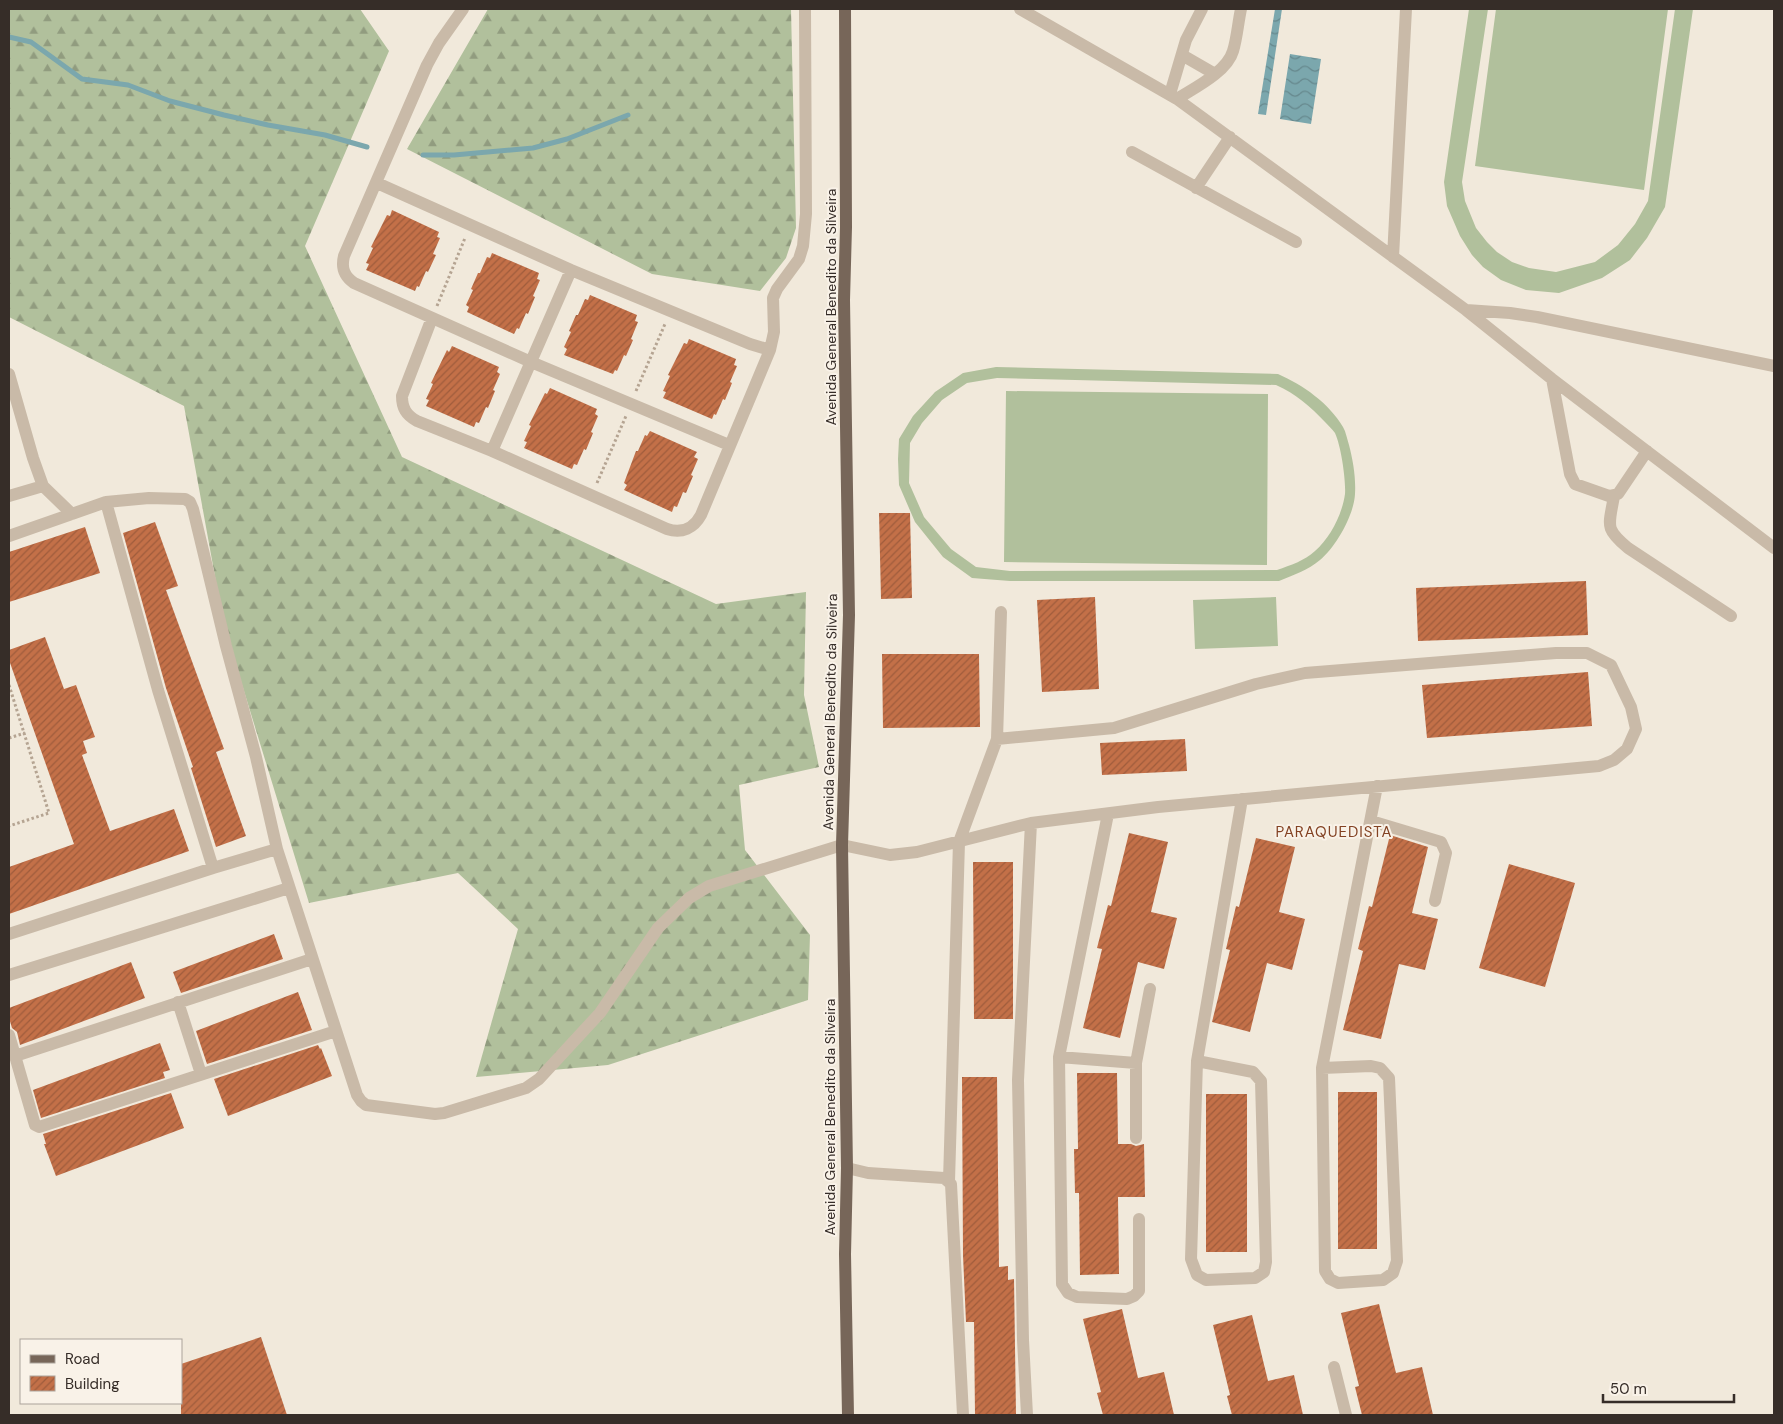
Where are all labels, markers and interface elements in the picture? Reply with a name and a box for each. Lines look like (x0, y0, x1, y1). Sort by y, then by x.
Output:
street label: Avenida General Benedito da Silveira (822, 189, 840, 425)
street label: Avenida General Benedito da Silveira (819, 593, 841, 831)
district label: PARAQUEDISTA (1276, 822, 1393, 842)
street label: Avenida General Benedito da Silveira (821, 999, 839, 1235)
legend (20, 1339, 182, 1404)
text: Road (65, 1349, 100, 1369)
scale bar (1603, 1372, 1734, 1404)
text: Building (65, 1374, 120, 1394)
text: 50 m (1610, 1379, 1647, 1399)

